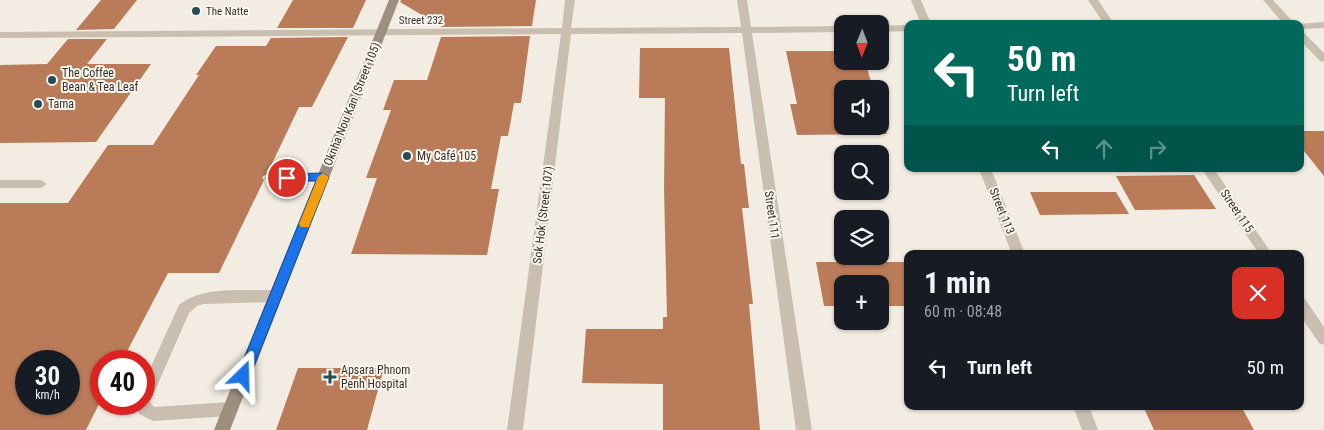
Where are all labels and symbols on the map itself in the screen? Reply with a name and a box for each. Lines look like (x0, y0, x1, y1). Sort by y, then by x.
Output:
marker: The Natte (190, 5, 202, 17)
place label: The Natte (206, 5, 248, 18)
street label: Street 232 (399, 14, 443, 27)
north arrow (834, 15, 889, 70)
street label: Oknha Nou Kan (Street 105) (321, 40, 383, 168)
place label: The Coffee Bean & Tea Leaf (62, 66, 138, 94)
marker: The Coffee Bean & Tea Leaf (46, 74, 58, 86)
place label: Tama (48, 97, 74, 111)
marker: Tama (32, 98, 44, 110)
place label: My Café 105 (417, 149, 476, 163)
marker: My Café 105 (401, 150, 413, 162)
pin (266, 157, 308, 199)
street label: Sok Hok (Street 107) (530, 165, 556, 265)
street label: Street 113 (986, 186, 1018, 236)
street label: Street 115 (1218, 187, 1256, 235)
street label: Street 111 (762, 190, 782, 240)
position arrow (216, 349, 268, 401)
speed limit sign: 40 (90, 350, 155, 415)
place label: Apsara Phnom Penh Hospital (341, 363, 410, 391)
marker: Apsara Phnom Penh Hospital (323, 370, 337, 384)

